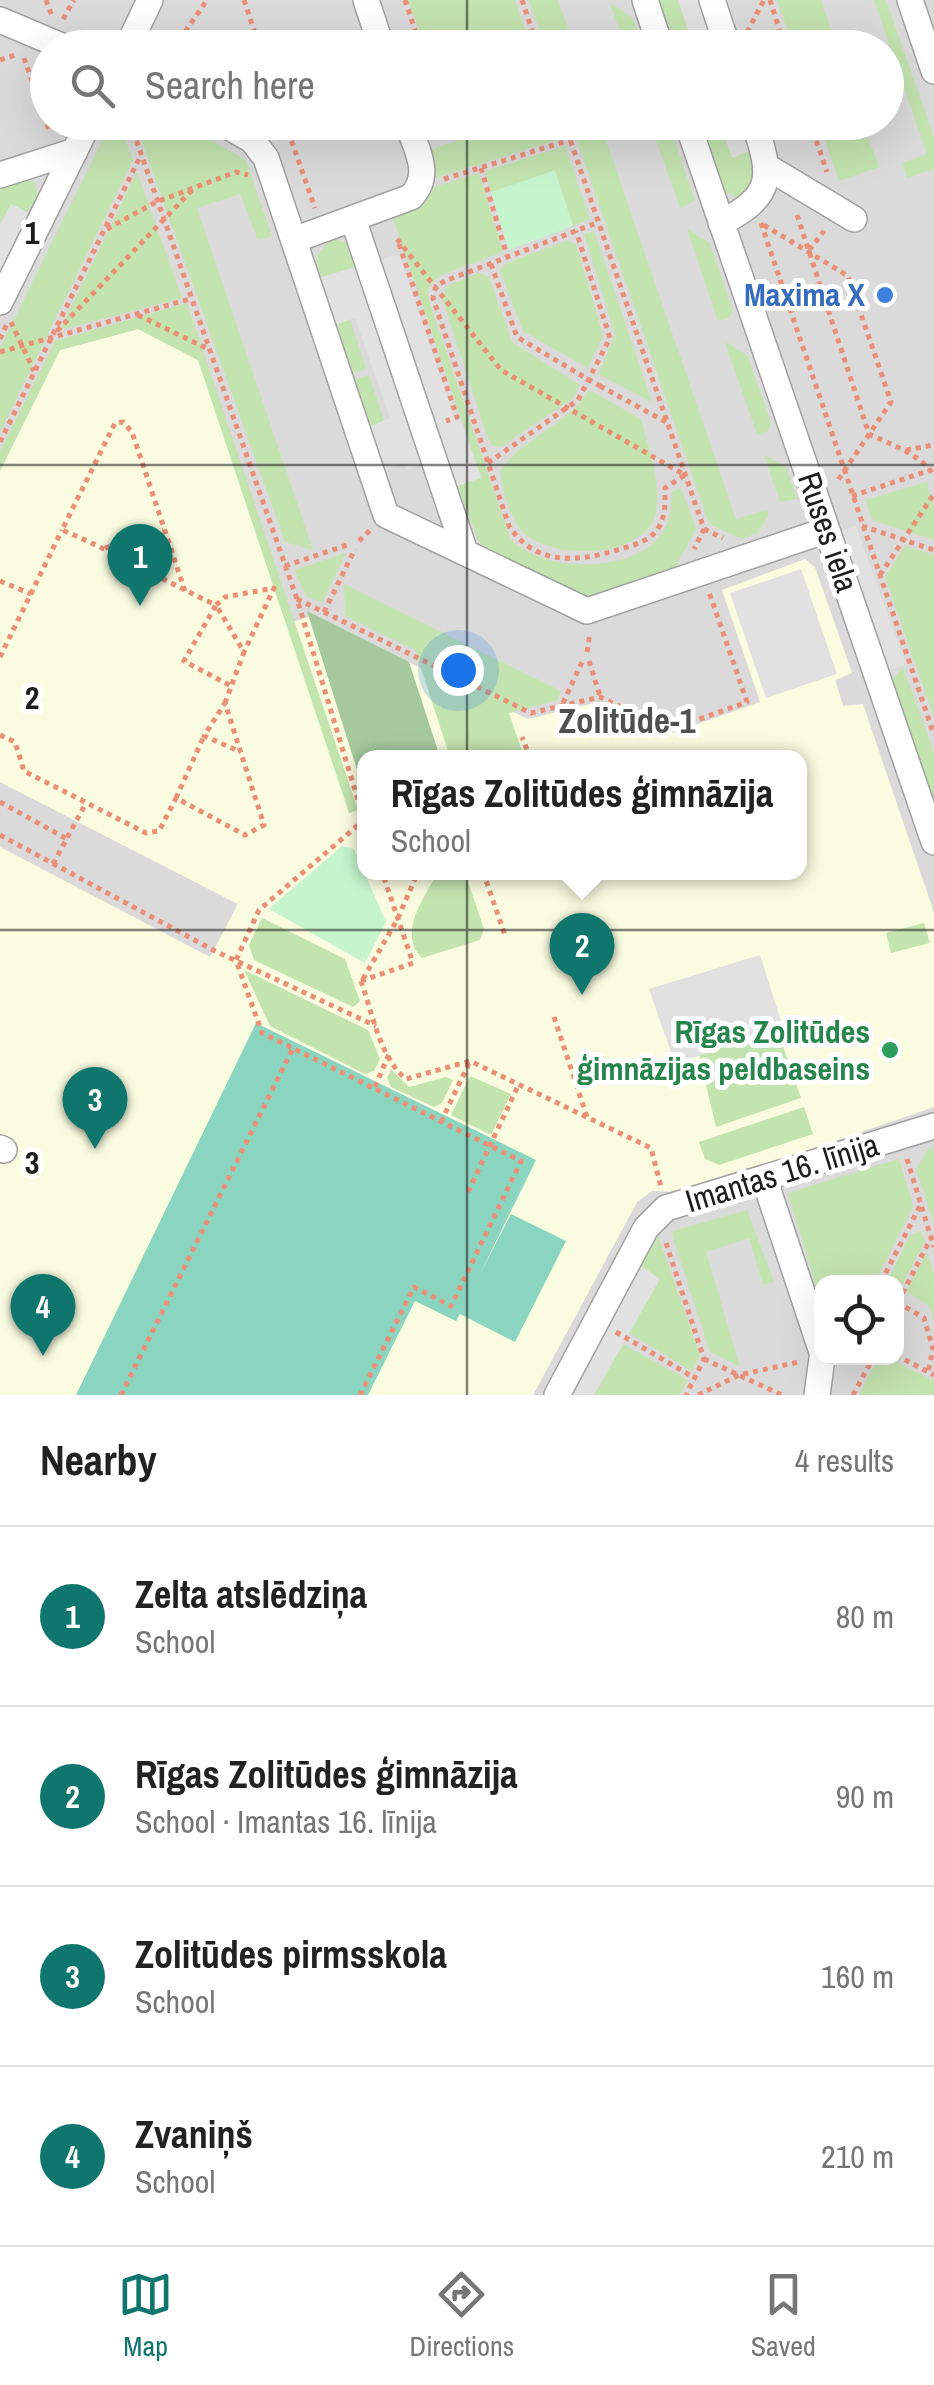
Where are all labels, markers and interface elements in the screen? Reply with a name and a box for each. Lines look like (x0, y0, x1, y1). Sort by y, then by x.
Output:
search box (30, 30, 904, 140)
icon: search (65, 58, 120, 113)
text: Search here (145, 60, 315, 111)
text: 1 (25, 211, 40, 254)
place label: Maxima X (744, 273, 865, 316)
marker: Maxima X (874, 284, 896, 306)
street label: Ruses iela (788, 466, 869, 598)
pin: 1 (108, 524, 172, 606)
your location (433, 645, 484, 696)
text: 2 (25, 676, 39, 719)
district label: Zolitūde-1 (558, 697, 696, 744)
popup (357, 750, 807, 880)
text: Rīgas Zolitūdes ģimnāzija (391, 768, 773, 819)
text: School (391, 819, 471, 862)
pin: 2 (550, 912, 614, 995)
place label: Rīgas Zolitūdes ģimnāzijas peldbaseins (577, 1010, 870, 1090)
marker: Rīgas Zolitūdes ģimnāzijas peldbaseins (879, 1039, 901, 1061)
pin: 3 (62, 1066, 128, 1149)
street label: Imantas 16. līnija (680, 1123, 884, 1222)
text: 3 (25, 1141, 39, 1184)
pin: 4 (10, 1274, 76, 1356)
map controls (814, 1275, 904, 1365)
button: locate (814, 1275, 904, 1365)
text: Nearby (40, 1432, 157, 1488)
text: 4 results (795, 1439, 894, 1482)
text: Zelta atslēdziņa (135, 1569, 367, 1620)
text: 1 (65, 1595, 80, 1638)
text: 80 m (836, 1595, 894, 1638)
text: School (135, 1620, 215, 1663)
text: Rīgas Zolitūdes ģimnāzija (135, 1749, 518, 1800)
text: 2 (65, 1775, 80, 1818)
text: 90 m (836, 1775, 894, 1818)
text: School · Imantas 16. līnija (135, 1800, 437, 1843)
text: Zolitūdes pirmsskola (135, 1929, 447, 1980)
text: 3 (65, 1955, 80, 1998)
text: 160 m (821, 1955, 894, 1998)
text: School (135, 1980, 215, 2023)
text: Zvaniņš (135, 2109, 253, 2160)
text: 4 (65, 2135, 80, 2178)
text: 210 m (821, 2135, 894, 2178)
text: School (135, 2160, 215, 2203)
tab: Map (118, 2267, 173, 2365)
tab: Directions (410, 2267, 514, 2365)
tab: Saved (751, 2267, 816, 2365)

